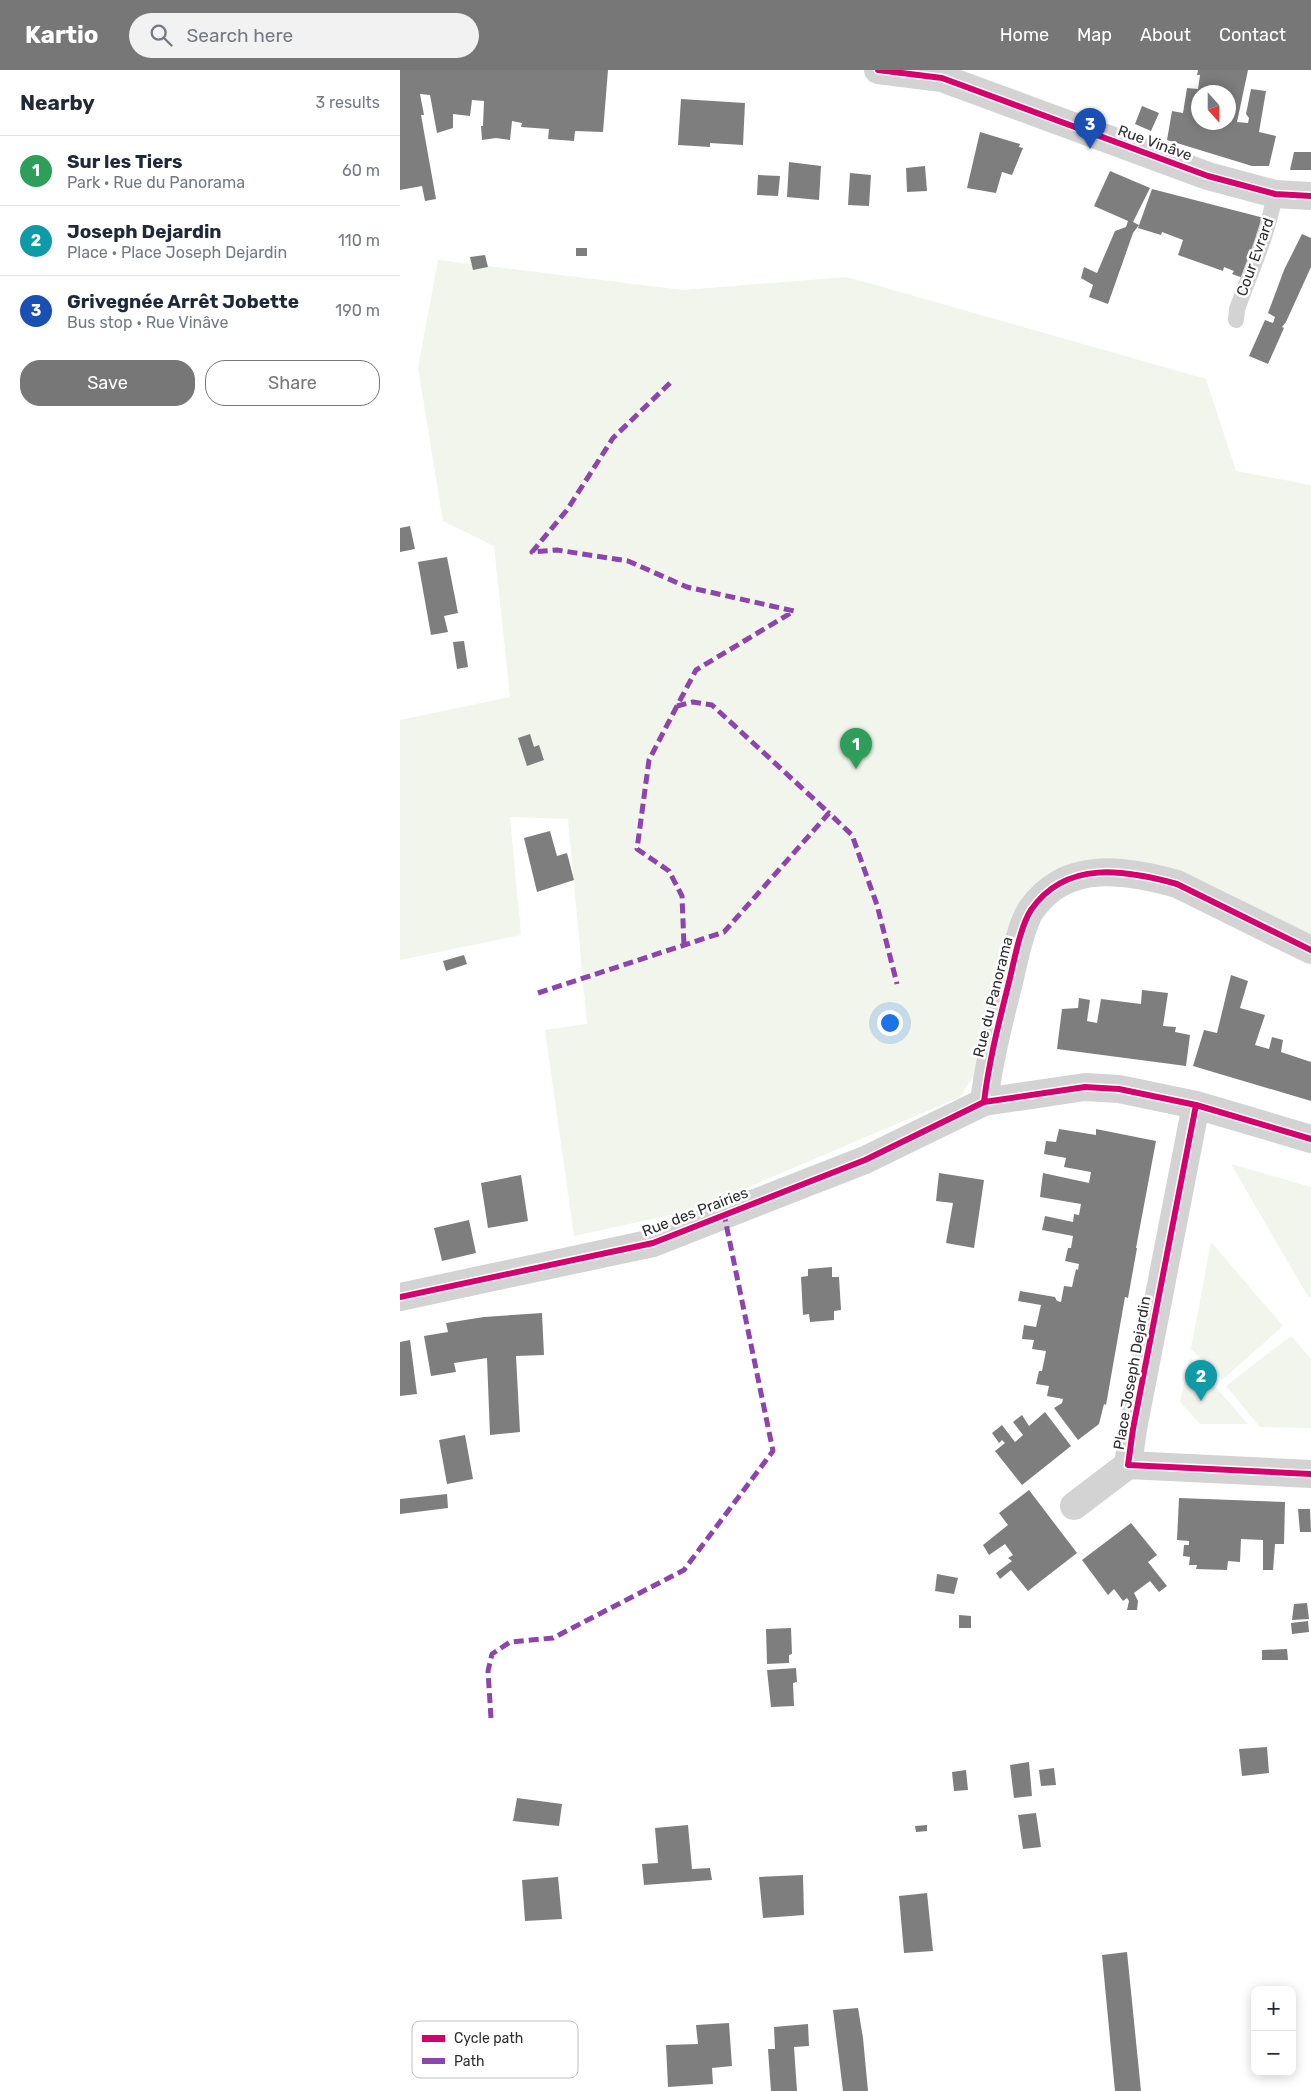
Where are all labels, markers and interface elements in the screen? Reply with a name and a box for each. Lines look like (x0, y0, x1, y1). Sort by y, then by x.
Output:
search box (129, 13, 479, 58)
text: Kartio (25, 21, 99, 49)
icon: search (147, 21, 175, 49)
text: Search here (187, 24, 293, 47)
text: Home (1000, 24, 1049, 46)
text: Map (1077, 24, 1112, 46)
text: About (1140, 24, 1191, 46)
text: Contact (1219, 24, 1286, 46)
north arrow (1191, 85, 1236, 130)
text: Nearby (20, 90, 95, 115)
text: 3 results (315, 93, 380, 112)
pin: 3 (1074, 108, 1106, 149)
street label: Rue Vinâve (1115, 121, 1195, 165)
text: Sur les Tiers (67, 150, 183, 173)
text: 1 (32, 161, 40, 180)
text: 60 m (342, 161, 380, 180)
text: Park · Rue du Panorama (67, 173, 245, 192)
street label: Cour Evrard (1232, 215, 1278, 299)
text: Joseph Dejardin (67, 220, 222, 243)
text: 2 (31, 231, 41, 250)
text: 110 m (338, 231, 380, 250)
text: Place · Place Joseph Dejardin (67, 243, 287, 262)
text: Grivegnée Arrêt Jobette (67, 290, 299, 313)
text: 3 (31, 301, 41, 320)
text: 190 m (335, 301, 380, 320)
text: Bus stop · Rue Vinâve (67, 313, 228, 332)
button: Save (20, 360, 195, 406)
button: Share (205, 360, 380, 406)
pin: 1 (840, 728, 872, 769)
street label: Rue du Panorama (969, 935, 1017, 1059)
your location (877, 1010, 903, 1036)
street label: Rue des Prairies (639, 1183, 751, 1240)
street label: Place Joseph Dejardin (1110, 1295, 1154, 1451)
pin: 2 (1185, 1360, 1217, 1401)
map controls (1251, 1986, 1296, 2076)
button: + (1251, 1986, 1296, 2031)
legend (412, 2021, 578, 2078)
text: Cycle path (454, 2030, 523, 2047)
button: − (1251, 2031, 1296, 2076)
text: Path (454, 2053, 485, 2070)

